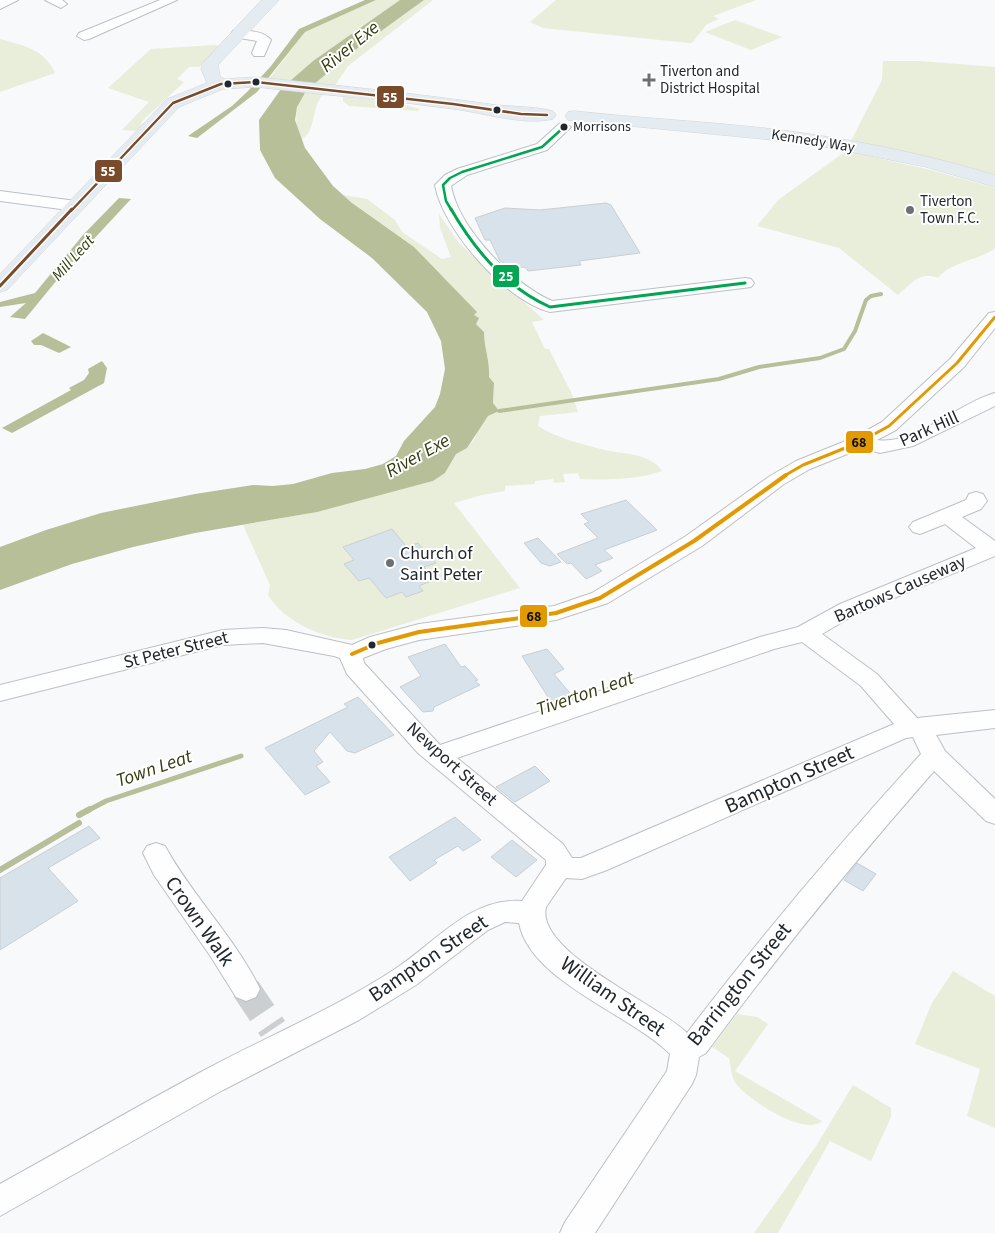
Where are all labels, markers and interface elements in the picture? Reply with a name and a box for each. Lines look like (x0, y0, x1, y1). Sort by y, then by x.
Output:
water label: River Exe (315, 15, 385, 79)
place label: Tiverton and District Hospital (660, 61, 760, 99)
marker: Tiverton and District Hospital (642, 73, 656, 87)
unlabelled marker (251, 77, 261, 87)
unlabelled marker (223, 79, 233, 89)
line badge: 55 (376, 85, 405, 109)
text: 55 (383, 88, 397, 108)
unlabelled marker (492, 105, 502, 115)
place label: Morrisons (573, 117, 631, 137)
marker: Morrisons (559, 122, 569, 132)
street label: Kennedy Way (770, 124, 856, 158)
line badge: 55 (94, 159, 123, 183)
text: 55 (101, 162, 115, 182)
place label: Tiverton Town F.C. (920, 191, 979, 229)
marker: Tiverton Town F.C. (904, 204, 916, 216)
water label: Mill Leat (46, 230, 100, 286)
line badge: 25 (492, 264, 520, 288)
text: 25 (499, 267, 513, 287)
street label: Park Hill (895, 405, 963, 453)
water label: River Exe (381, 427, 455, 485)
line badge: 68 (845, 430, 874, 454)
text: 68 (852, 433, 866, 453)
place label: Church of Saint Peter (400, 541, 483, 587)
street label: Bartows Causeway (830, 549, 970, 629)
marker: Church of Saint Peter (384, 557, 396, 569)
line badge: 68 (519, 604, 548, 628)
text: 68 (527, 607, 541, 627)
street label: St Peter Street (121, 625, 231, 675)
unlabelled marker (367, 640, 377, 650)
water label: Tiverton Leat (533, 664, 638, 723)
street label: Newport Street (401, 716, 503, 812)
street label: Bampton Street (720, 737, 858, 821)
water label: Town Leat (112, 743, 197, 795)
street label: Crown Walk (158, 870, 242, 973)
street label: Bampton Street (362, 907, 494, 1009)
street label: Barrington Street (680, 916, 798, 1052)
street label: William Street (554, 949, 672, 1043)

